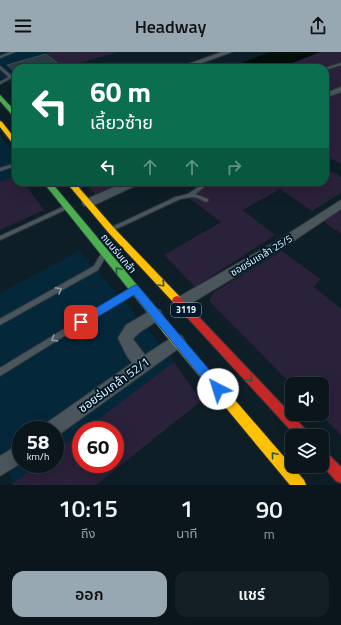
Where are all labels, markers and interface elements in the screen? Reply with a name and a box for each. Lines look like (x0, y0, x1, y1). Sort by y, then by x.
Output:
text: Headway (135, 13, 206, 40)
icon: menu (12, 15, 34, 37)
icon: share (307, 15, 329, 37)
text: 60 m (90, 70, 151, 113)
icon: left (24, 80, 76, 132)
text: เลี้ยวซ้าย (90, 109, 153, 136)
icon: left (97, 156, 119, 178)
icon: ahead (139, 156, 161, 178)
icon: ahead (181, 156, 203, 178)
icon: right (223, 156, 245, 178)
street label: ถนนร่มเกล้า (97, 230, 140, 277)
street label: ซอยร่มเกล้า 25/5 (227, 231, 296, 280)
one-way arrow (116, 267, 123, 275)
one-way arrow (157, 279, 164, 287)
one-way arrow (55, 287, 62, 294)
road number: 3119 (171, 303, 201, 317)
pin (64, 305, 98, 339)
icon: arrive (70, 311, 92, 333)
one-way arrow (51, 334, 58, 341)
street label: ซอยร่มเกล้า 52/1 (74, 352, 153, 417)
position arrow (197, 368, 239, 410)
one-way arrow (246, 374, 253, 382)
map controls (285, 377, 329, 473)
button: sound (285, 377, 329, 421)
speed limit sign: 60 (72, 421, 124, 473)
text: 58 (27, 426, 49, 457)
button: layers (285, 429, 329, 473)
text: km/h (27, 449, 49, 464)
one-way arrow (272, 453, 279, 460)
text: 10:15 (58, 490, 118, 526)
text: 1 (180, 490, 194, 526)
text: 90 (256, 491, 283, 527)
text: ถึง (81, 523, 96, 543)
text: นาที (176, 523, 197, 543)
text: m (264, 524, 275, 544)
button: ออก (12, 571, 167, 617)
button: แชร์ (175, 571, 329, 617)

